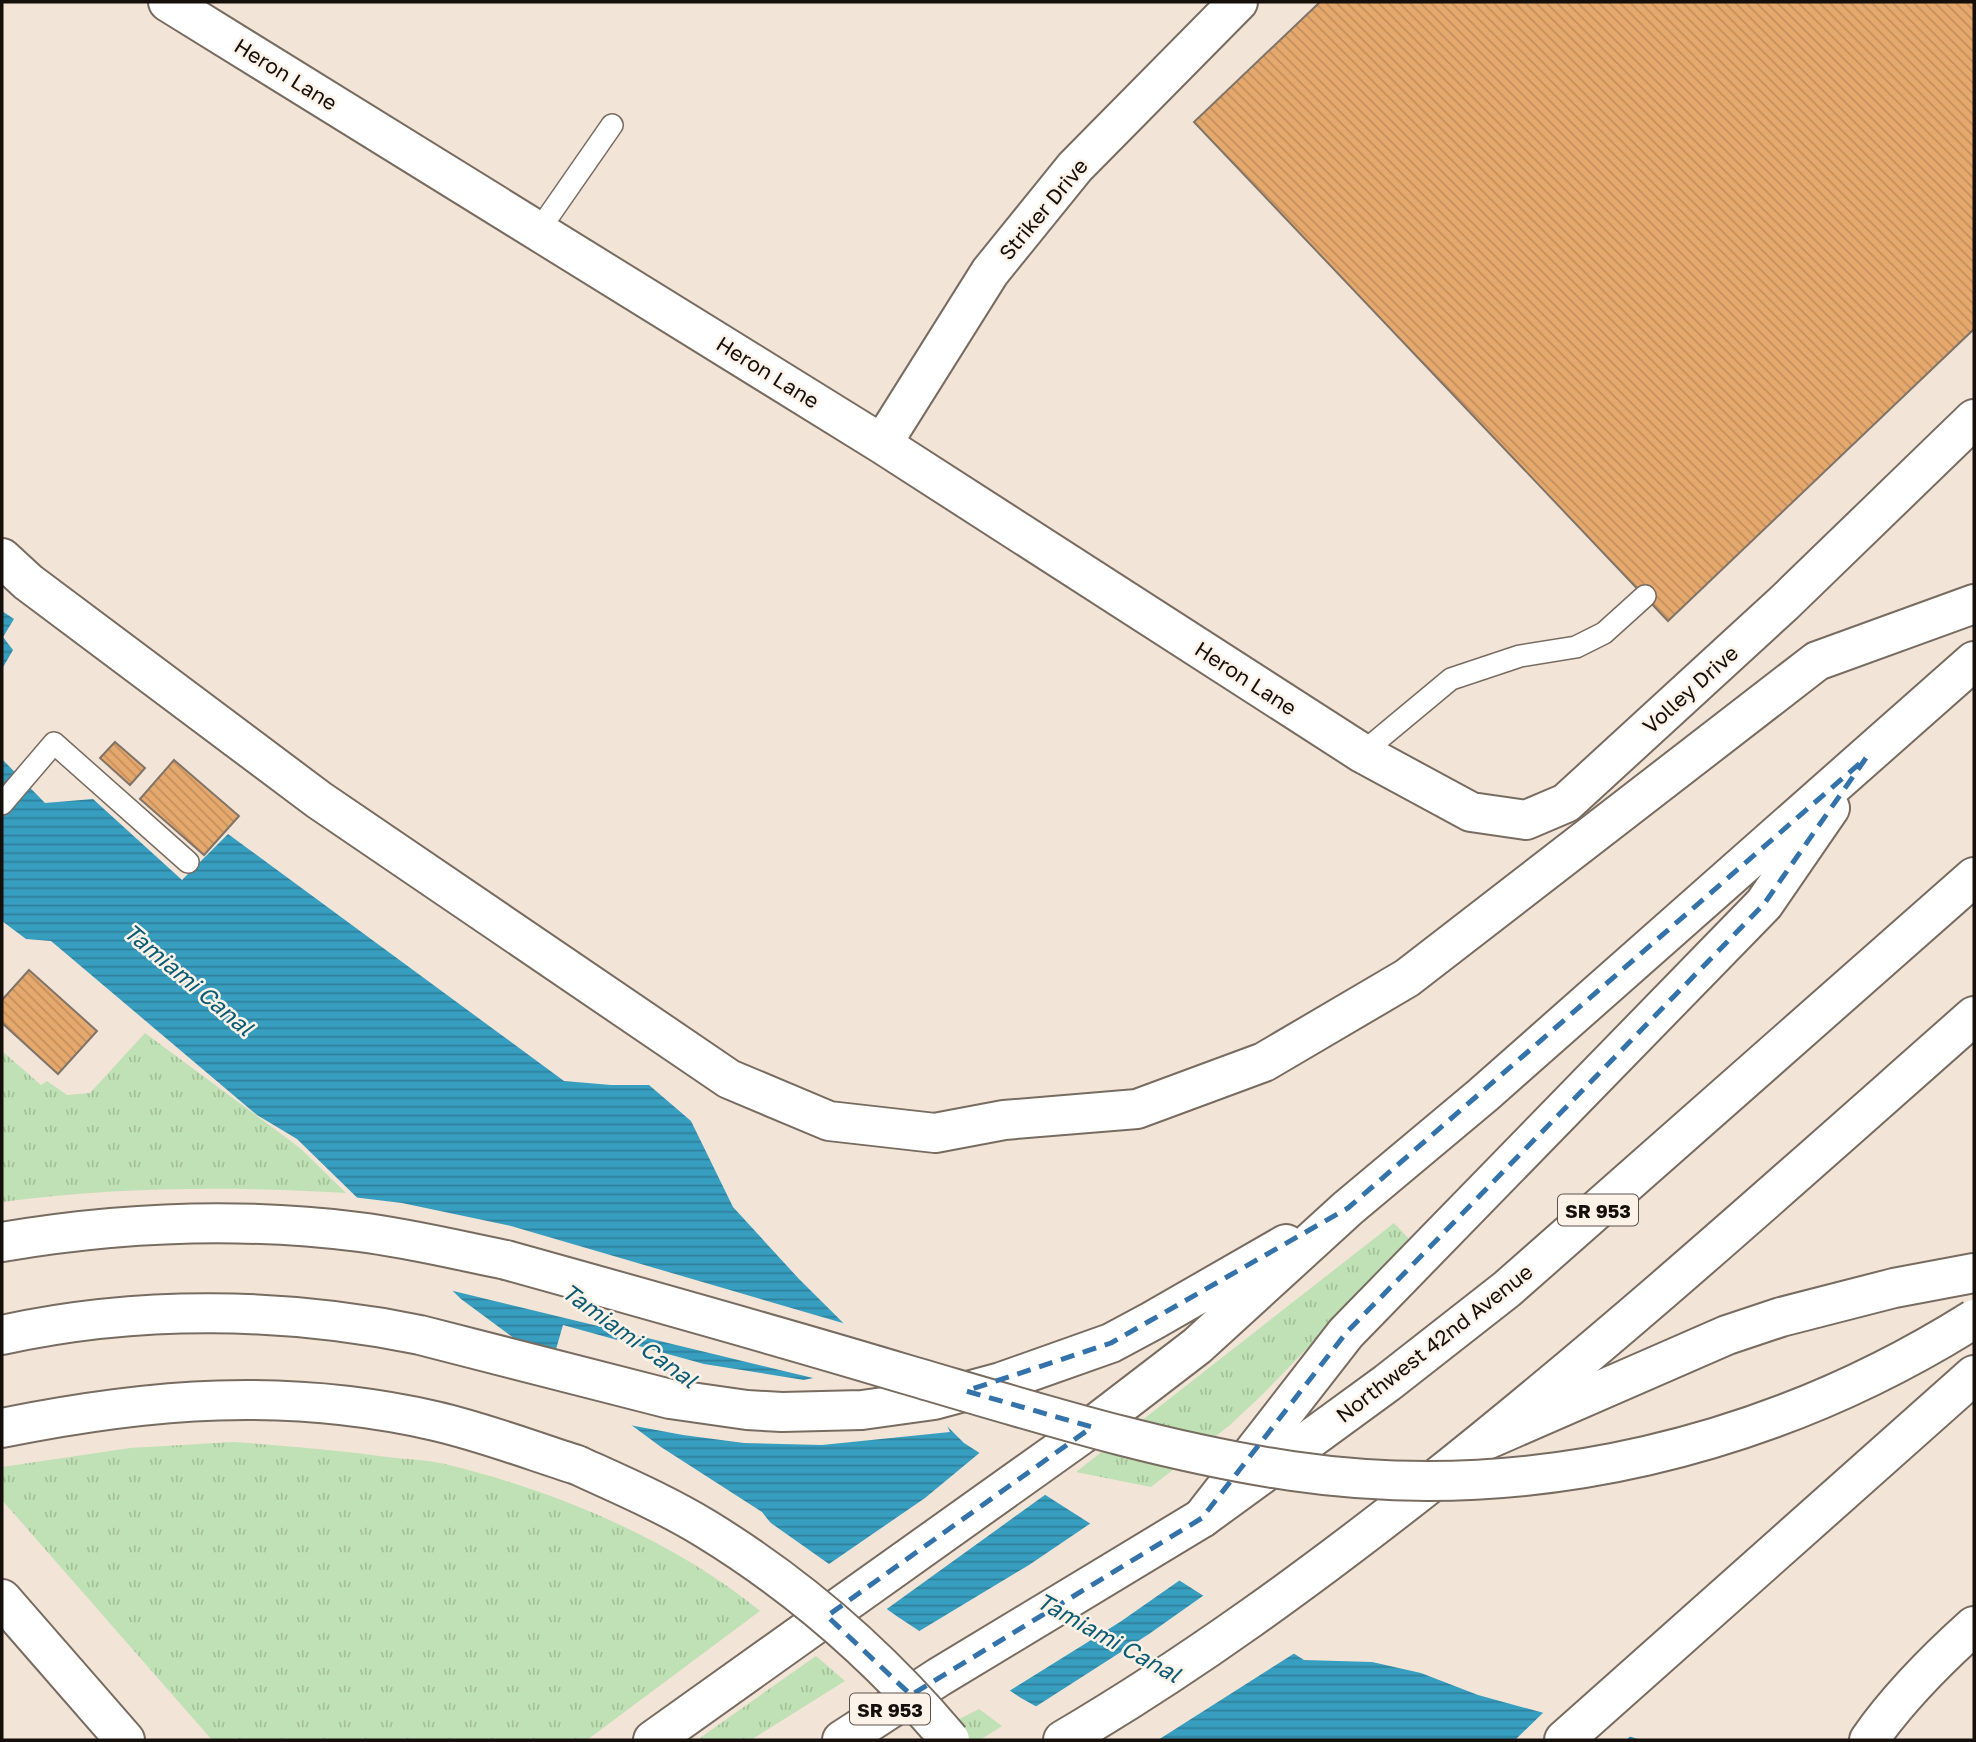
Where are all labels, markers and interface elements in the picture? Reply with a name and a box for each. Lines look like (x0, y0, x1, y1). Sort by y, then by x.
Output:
street label: Heron Lane (230, 32, 342, 116)
street label: Striker Drive (993, 153, 1093, 265)
street label: Heron Lane (712, 330, 824, 414)
street label: Heron Lane (1190, 635, 1302, 721)
street label: Volley Drive (1637, 639, 1743, 739)
water label: Tamiami Canal (119, 917, 261, 1042)
road number: SR 953 (1558, 1194, 1638, 1226)
street label: Northwest 42nd Avenue (1331, 1258, 1537, 1428)
water label: Tamiami Canal (557, 1277, 704, 1394)
water label: Tamiami Canal (1032, 1586, 1187, 1689)
road number: SR 953 (850, 1694, 930, 1724)

